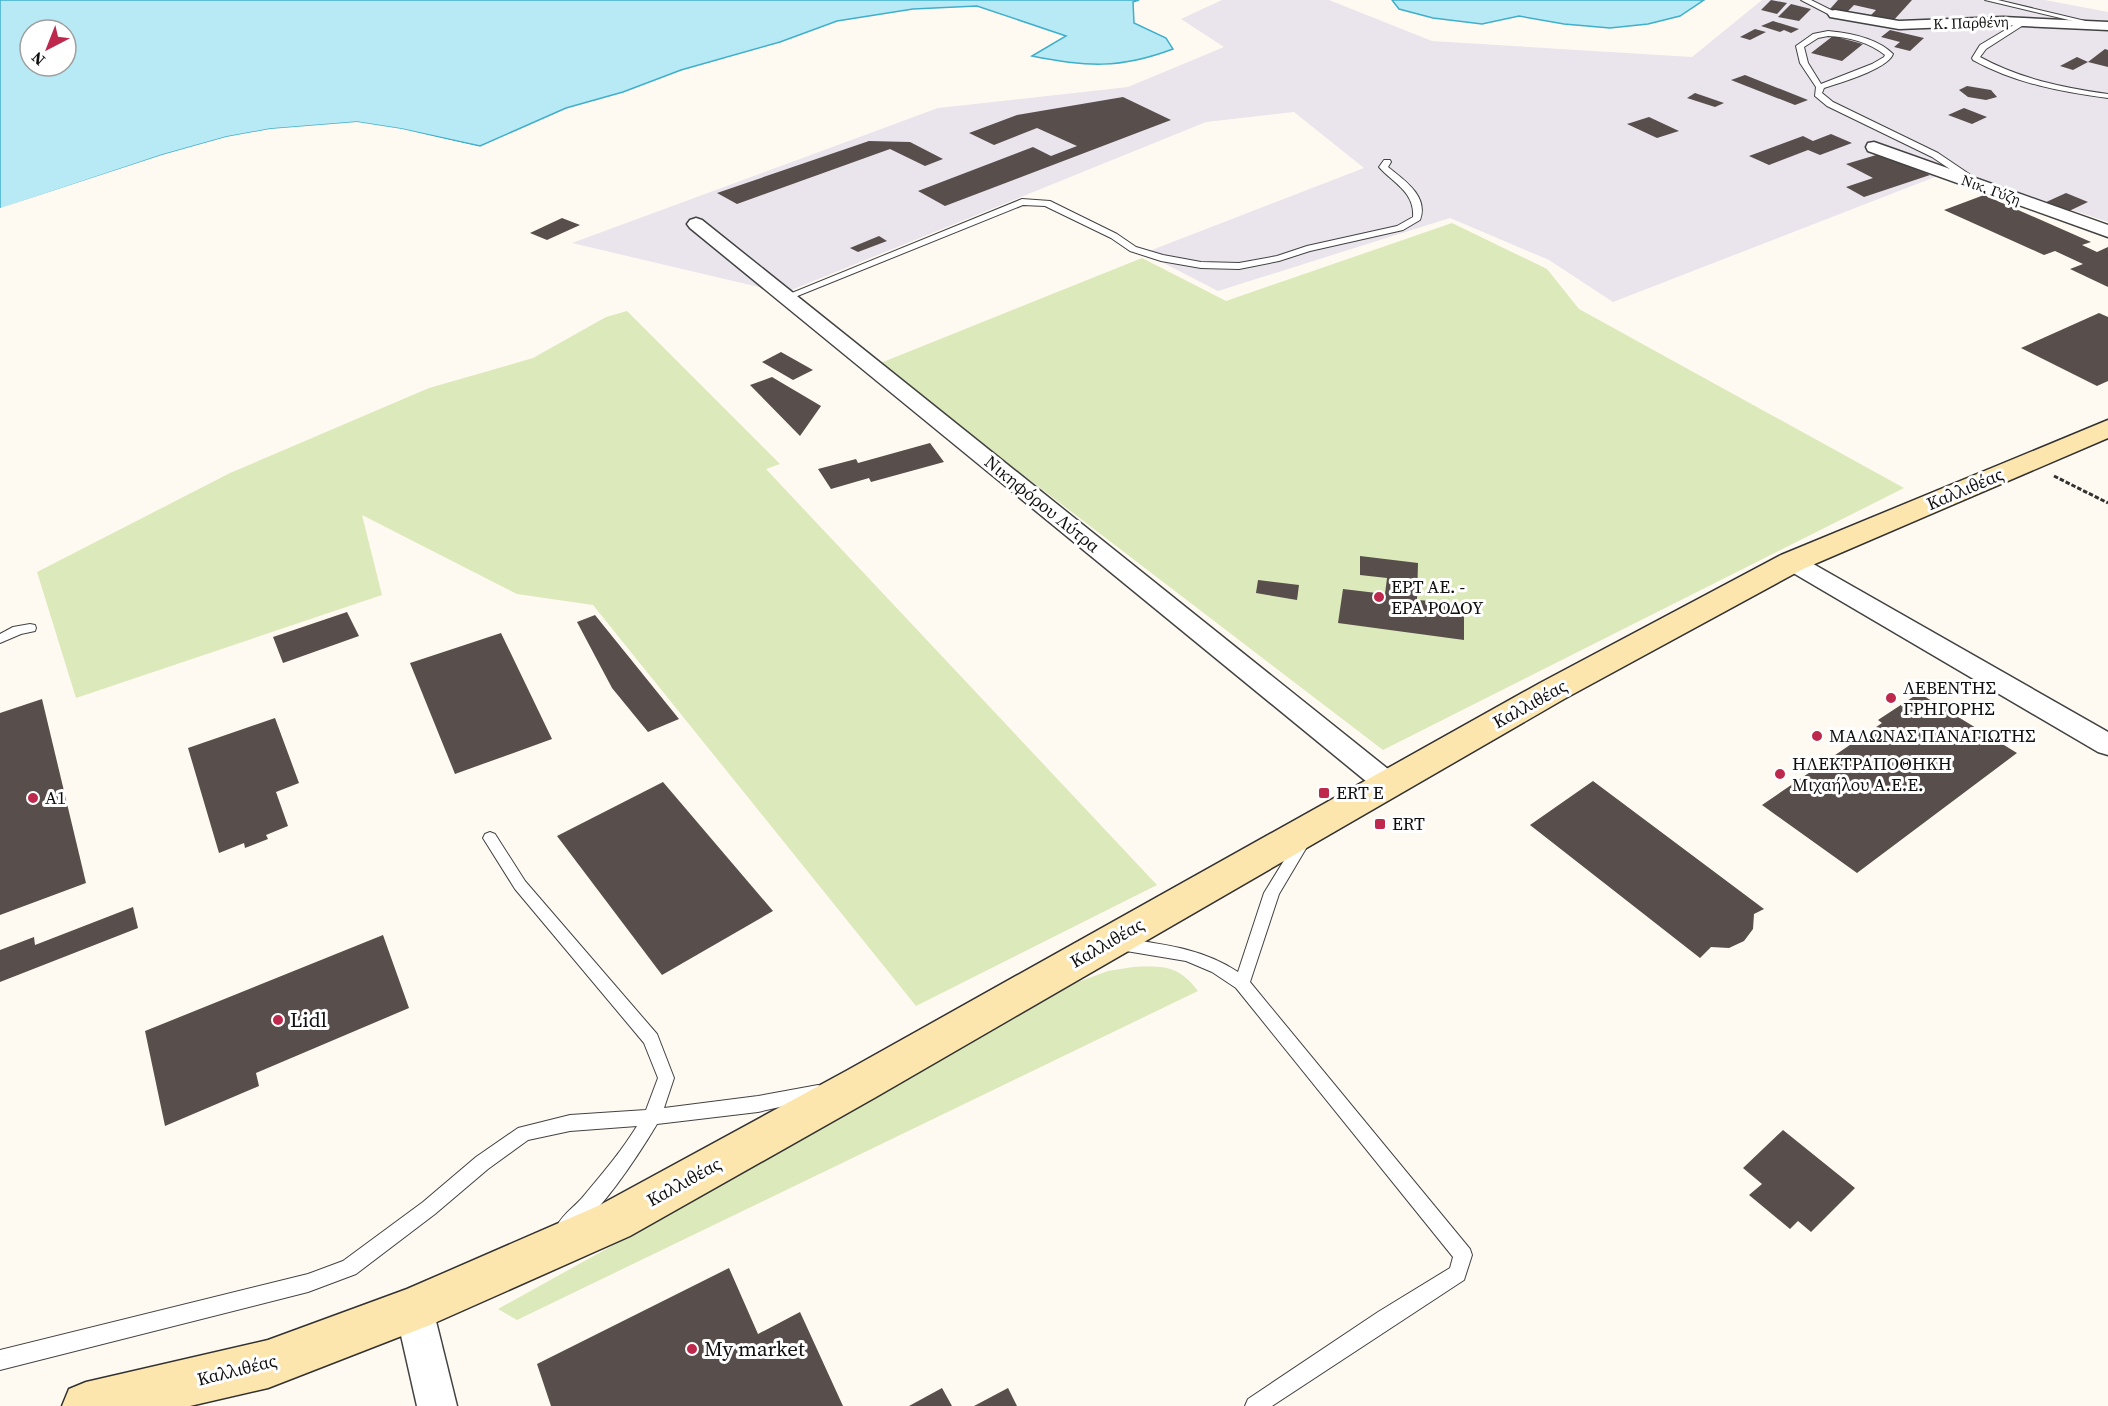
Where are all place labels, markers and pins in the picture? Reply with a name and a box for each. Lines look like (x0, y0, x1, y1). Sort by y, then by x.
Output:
place label: ΕΡΤ ΑΕ. - ΕΡΑ ΡΟΔΟΥ (1391, 574, 1484, 620)
marker: ΕΡΤ ΑΕ. - ΕΡΑ ΡΟΔΟΥ (1372, 590, 1386, 604)
place label: ΛΕΒΕΝΤΗΣ ΓΡΗΓΟΡΗΣ (1903, 675, 1996, 721)
marker: ΛΕΒΕΝΤΗΣ ΓΡΗΓΟΡΗΣ (1884, 691, 1898, 705)
place label: ΜΑΛΩΝΑΣ ΠΑΝΑΓΙΩΤΗΣ (1829, 723, 2035, 748)
marker: ΜΑΛΩΝΑΣ ΠΑΝΑΓΙΩΤΗΣ (1810, 729, 1824, 743)
place label: ΗΛΕΚΤΡΑΠΟΘΗΚΗ Μιχαήλου Α.Ε.Ε. (1792, 751, 1952, 797)
marker: ΗΛΕΚΤΡΑΠΟΘΗΚΗ Μιχαήλου Α.Ε.Ε. (1773, 767, 1787, 781)
place label: ERT E (1336, 780, 1384, 805)
place label: A1 (45, 785, 66, 810)
marker: ERT E (1317, 786, 1331, 800)
marker: A1 (26, 791, 40, 805)
place label: ERT (1392, 811, 1425, 836)
marker: ERT (1373, 817, 1387, 831)
place label: Lidl (290, 1005, 327, 1034)
marker: Lidl (271, 1013, 285, 1027)
place label: My market (704, 1334, 805, 1363)
marker: My market (685, 1342, 699, 1356)

